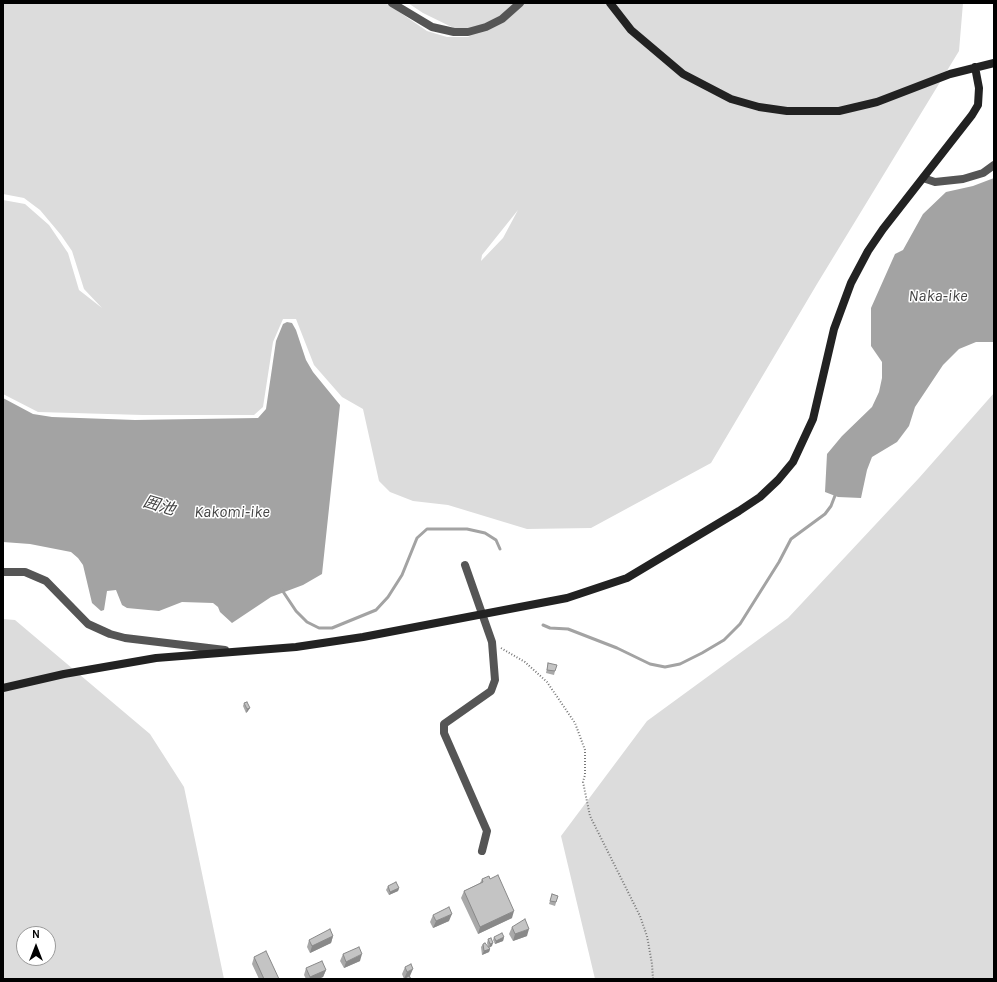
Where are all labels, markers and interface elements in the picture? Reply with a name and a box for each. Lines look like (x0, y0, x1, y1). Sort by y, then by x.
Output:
water label: Naka-ike (909, 286, 967, 306)
water label: 囲池 (141, 492, 177, 520)
water label: Kakomi-ike (194, 502, 270, 522)
north arrow (16, 926, 56, 966)
text: N (32, 928, 40, 941)

